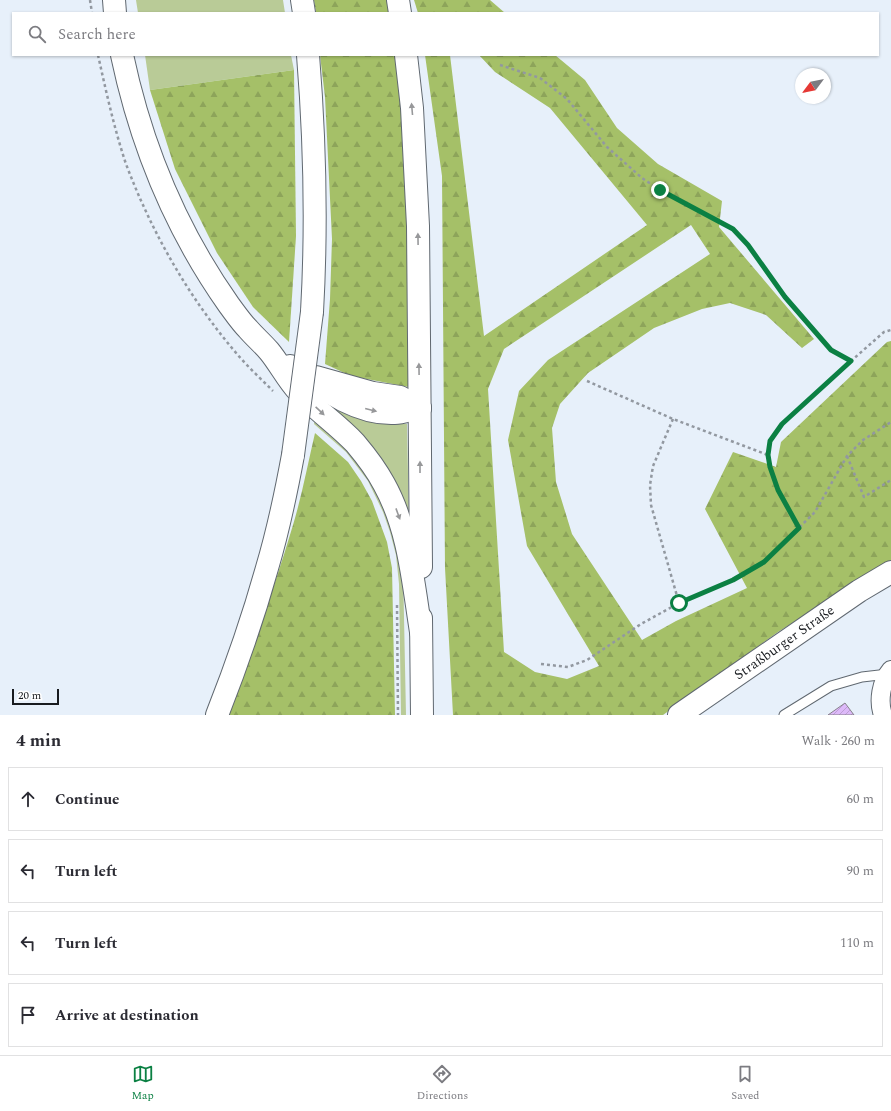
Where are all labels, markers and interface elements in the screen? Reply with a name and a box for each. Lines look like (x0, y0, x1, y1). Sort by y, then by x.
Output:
search box (12, 12, 879, 56)
icon: search (26, 23, 48, 45)
text: Search here (58, 23, 136, 46)
north arrow (795, 68, 831, 104)
one-way arrow (409, 103, 416, 115)
route end (651, 181, 669, 199)
one-way arrow (415, 232, 421, 245)
one-way arrow (416, 362, 422, 375)
one-way arrow (315, 406, 325, 416)
one-way arrow (365, 407, 377, 413)
one-way arrow (417, 460, 423, 473)
one-way arrow (395, 508, 401, 520)
route start (670, 594, 688, 612)
street label: Straßburger Straße (730, 600, 839, 685)
scale bar (12, 687, 59, 706)
text: 20 m (18, 687, 41, 704)
text: 4 min (16, 728, 61, 754)
text: Walk · 260 m (801, 731, 875, 751)
icon: ahead (17, 788, 39, 810)
text: Continue (55, 788, 120, 811)
text: 60 m (847, 789, 874, 809)
icon: left (17, 860, 39, 882)
text: Turn left (55, 860, 117, 883)
text: 90 m (847, 861, 874, 881)
icon: left (17, 932, 39, 954)
text: Turn left (55, 932, 117, 955)
text: 110 m (840, 933, 874, 953)
icon: arrive (17, 1004, 39, 1026)
text: Arrive at destination (55, 1004, 199, 1027)
tab: Map (132, 1063, 154, 1104)
tab: Directions (417, 1063, 468, 1104)
tab: Saved (731, 1063, 759, 1104)

